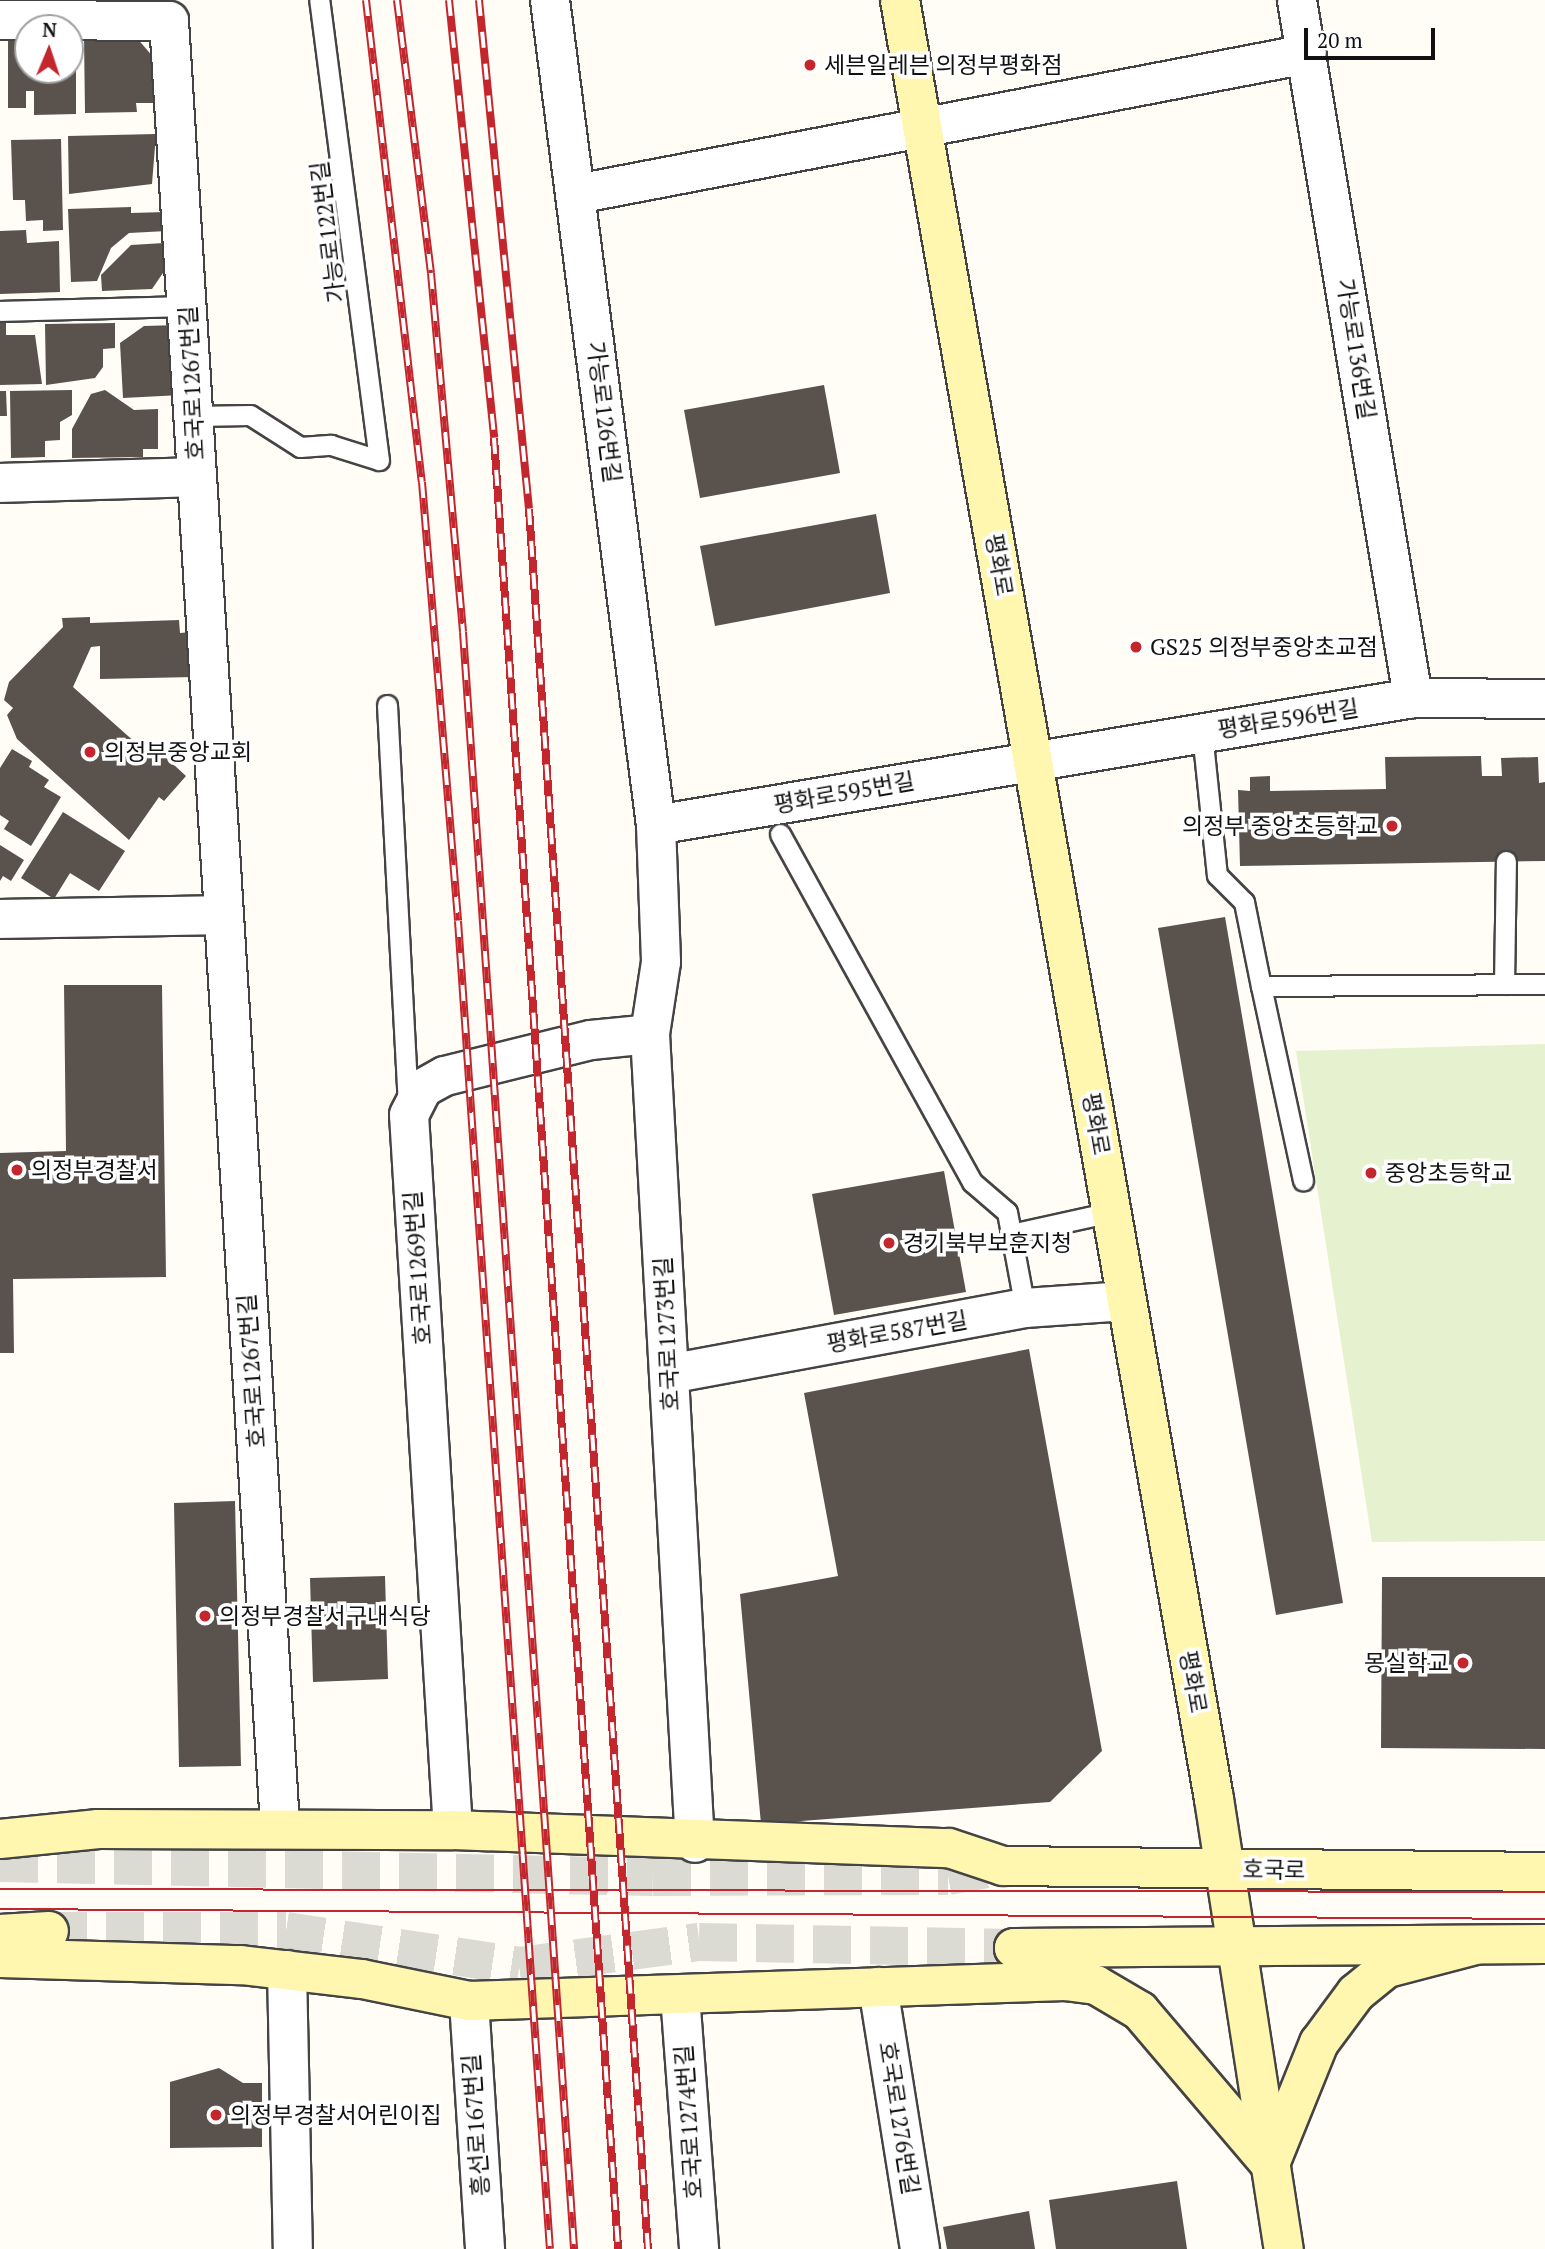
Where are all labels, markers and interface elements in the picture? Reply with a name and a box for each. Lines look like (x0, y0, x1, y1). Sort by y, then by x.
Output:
north arrow (14, 14, 84, 84)
scale bar (1307, 14, 1438, 58)
text: N (42, 17, 57, 42)
text: 20 m (1317, 26, 1363, 54)
place label: 세븐일레븐 의정부평화점 (824, 51, 1062, 79)
marker: 세븐일레븐 의정부평화점 (802, 57, 818, 73)
street label: 가능로122번길 (306, 160, 350, 304)
street label: 가능로136번길 (1331, 276, 1381, 422)
street label: 호국로1267번길 (174, 305, 210, 461)
street label: 가능로126번길 (582, 340, 626, 484)
street label: 평화로 (980, 531, 1018, 599)
place label: GS25 의정부중앙초교점 (1150, 633, 1378, 661)
marker: GS25 의정부중앙초교점 (1128, 639, 1144, 655)
street label: 평화로596번길 (1215, 694, 1361, 744)
place label: 의정부중앙교회 (104, 738, 252, 766)
marker: 의정부중앙교회 (82, 744, 98, 760)
street label: 평화로595번길 (771, 767, 917, 819)
place label: 의정부 중앙초등학교 (1182, 812, 1378, 840)
marker: 의정부 중앙초등학교 (1384, 818, 1400, 834)
street label: 평화로 (1077, 1090, 1115, 1158)
place label: 의정부경찰서 (31, 1156, 158, 1184)
place label: 중앙초등학교 (1385, 1159, 1512, 1187)
marker: 의정부경찰서 (9, 1162, 25, 1178)
marker: 중앙초등학교 (1363, 1165, 1379, 1181)
street label: 호국로1269번길 (399, 1190, 437, 1346)
place label: 경기북부보훈지청 (903, 1229, 1072, 1257)
marker: 경기북부보훈지청 (881, 1235, 897, 1251)
street label: 호국로1273번길 (649, 1256, 685, 1412)
street label: 호국로1267번길 (233, 1293, 271, 1449)
street label: 평화로587번길 (824, 1306, 970, 1358)
place label: 의정부경찰서구내식당 (219, 1602, 431, 1630)
marker: 의정부경찰서구내식당 (197, 1608, 213, 1624)
street label: 평화로 (1174, 1648, 1212, 1716)
place label: 몽실학교 (1364, 1649, 1449, 1677)
marker: 몽실학교 (1455, 1655, 1471, 1671)
street label: 호국로 (1242, 1856, 1306, 1884)
street label: 호국로1276번길 (873, 2039, 925, 2197)
street label: 호국로1274번길 (670, 2044, 708, 2200)
street label: 흥선로167번길 (457, 2053, 495, 2197)
place label: 의정부경찰서어린이집 (230, 2101, 442, 2129)
marker: 의정부경찰서어린이집 (208, 2107, 224, 2123)

